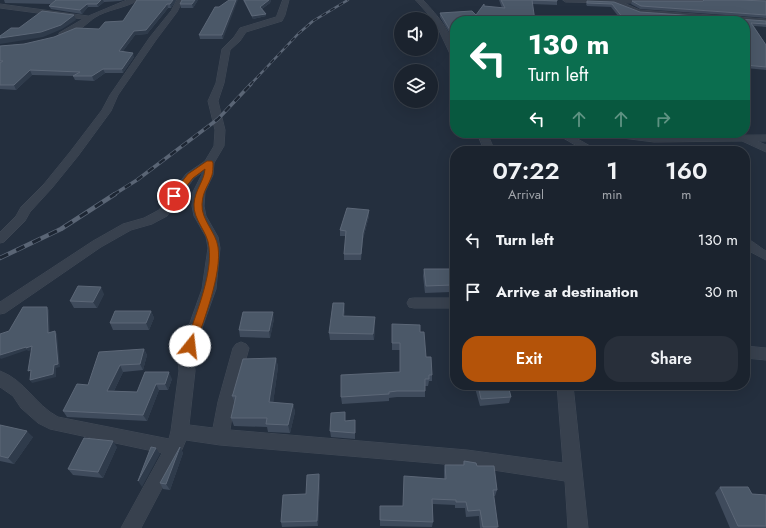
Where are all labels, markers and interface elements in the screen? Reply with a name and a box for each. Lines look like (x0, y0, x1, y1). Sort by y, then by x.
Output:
map controls (394, 12, 438, 108)
button: sound (394, 12, 438, 56)
text: 130 m (528, 24, 610, 65)
icon: left (462, 32, 514, 84)
text: Turn left (528, 62, 588, 88)
button: layers (394, 64, 438, 108)
icon: left (526, 108, 548, 130)
icon: ahead (568, 108, 590, 130)
icon: ahead (610, 108, 632, 130)
icon: right (652, 108, 674, 130)
text: 07:22 (492, 153, 560, 188)
text: 1 (606, 153, 618, 188)
text: 160 (665, 153, 707, 188)
pin (157, 179, 191, 213)
icon: arrive (163, 185, 185, 207)
text: Arrival (508, 185, 544, 204)
text: min (602, 185, 622, 204)
text: m (681, 185, 691, 204)
icon: left (462, 229, 484, 251)
text: Turn left (496, 229, 554, 251)
text: 130 m (698, 229, 738, 251)
icon: arrive (462, 281, 484, 303)
text: Arrive at destination (496, 281, 638, 303)
text: 30 m (705, 281, 738, 303)
position arrow (169, 325, 211, 367)
button: Exit (462, 336, 596, 382)
button: Share (604, 336, 738, 382)

